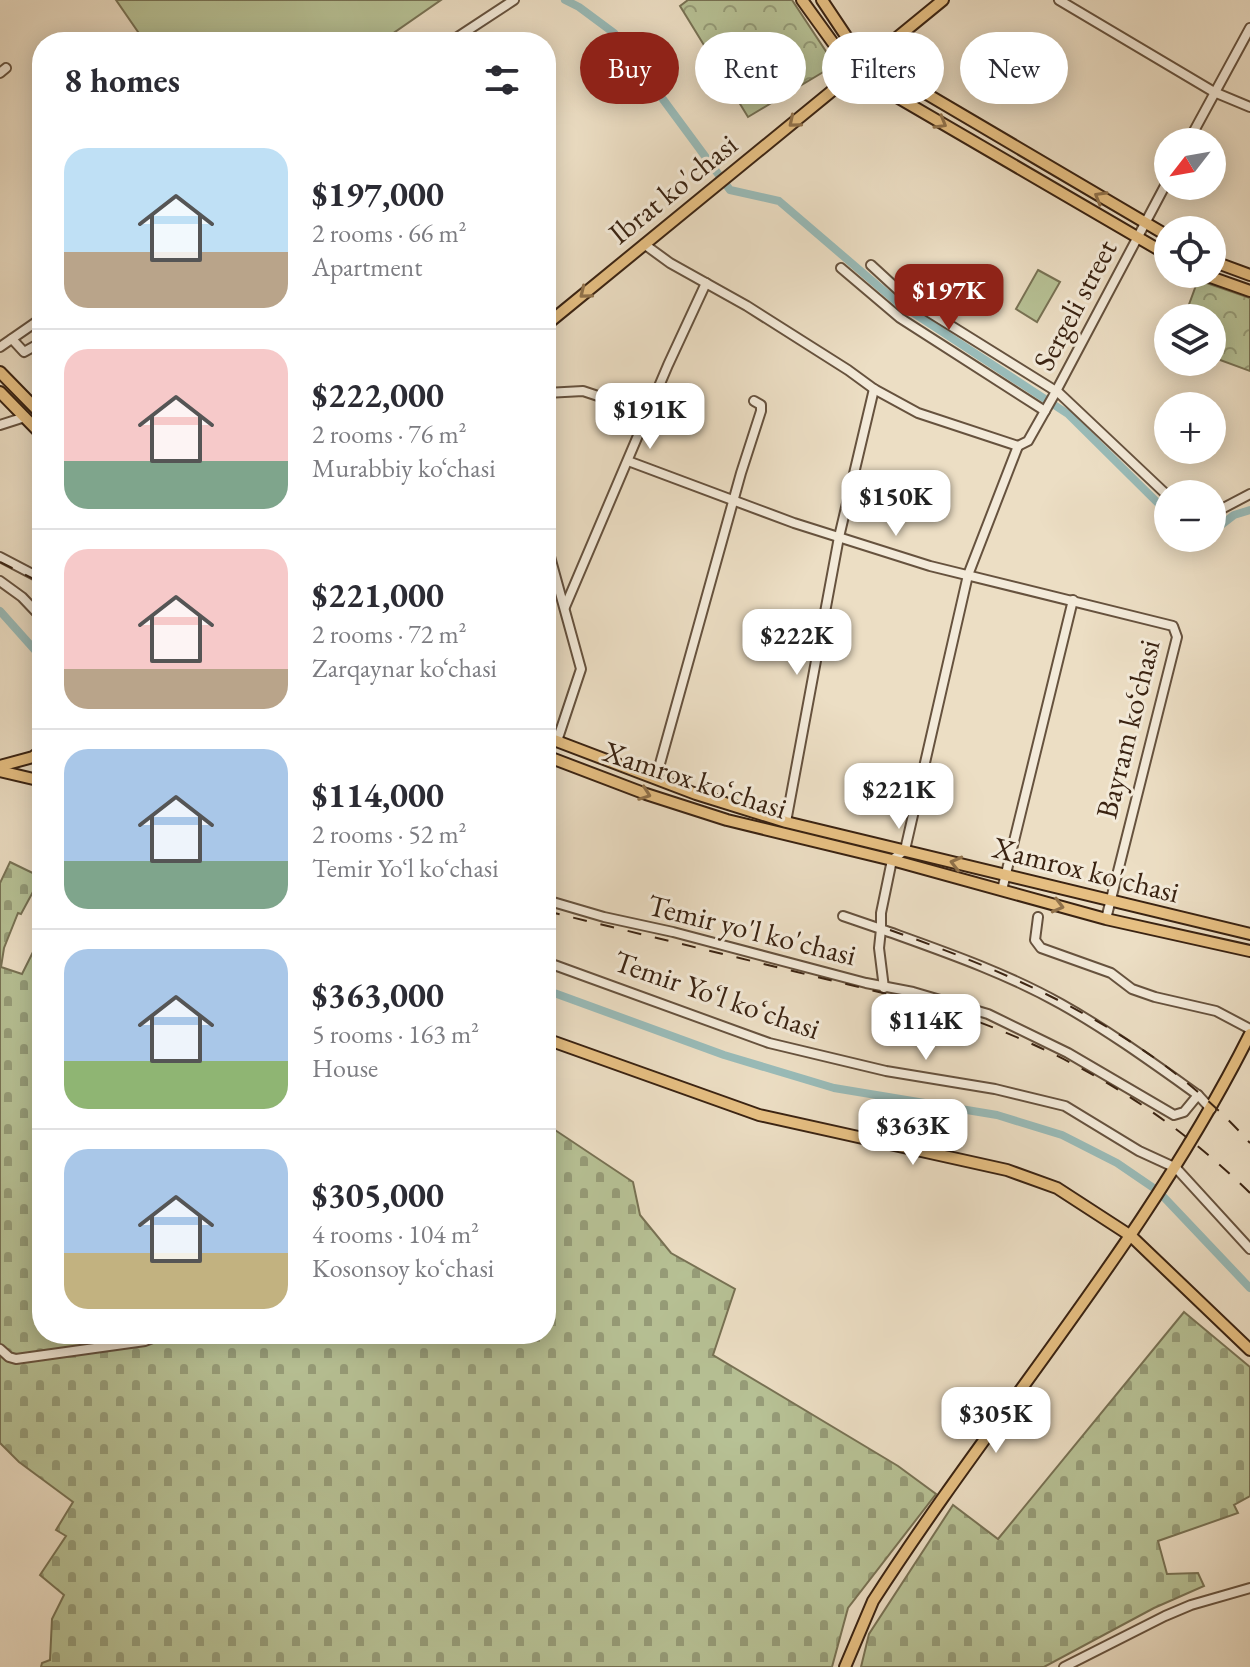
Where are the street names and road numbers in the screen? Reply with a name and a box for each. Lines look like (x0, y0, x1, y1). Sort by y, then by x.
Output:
street label: Ibrat ko'chasi (600, 125, 745, 252)
street label: Sergeli street (1024, 232, 1126, 377)
street label: Bayram ko‘chasi (1086, 635, 1169, 823)
street label: Xamrox koʻchasi (597, 731, 792, 828)
street label: Xamrox ko'chasi (988, 827, 1183, 912)
street label: Temir yo'l ko'chasi (644, 885, 860, 974)
street label: Temir Yoʻl koʻchasi (609, 941, 825, 1048)

